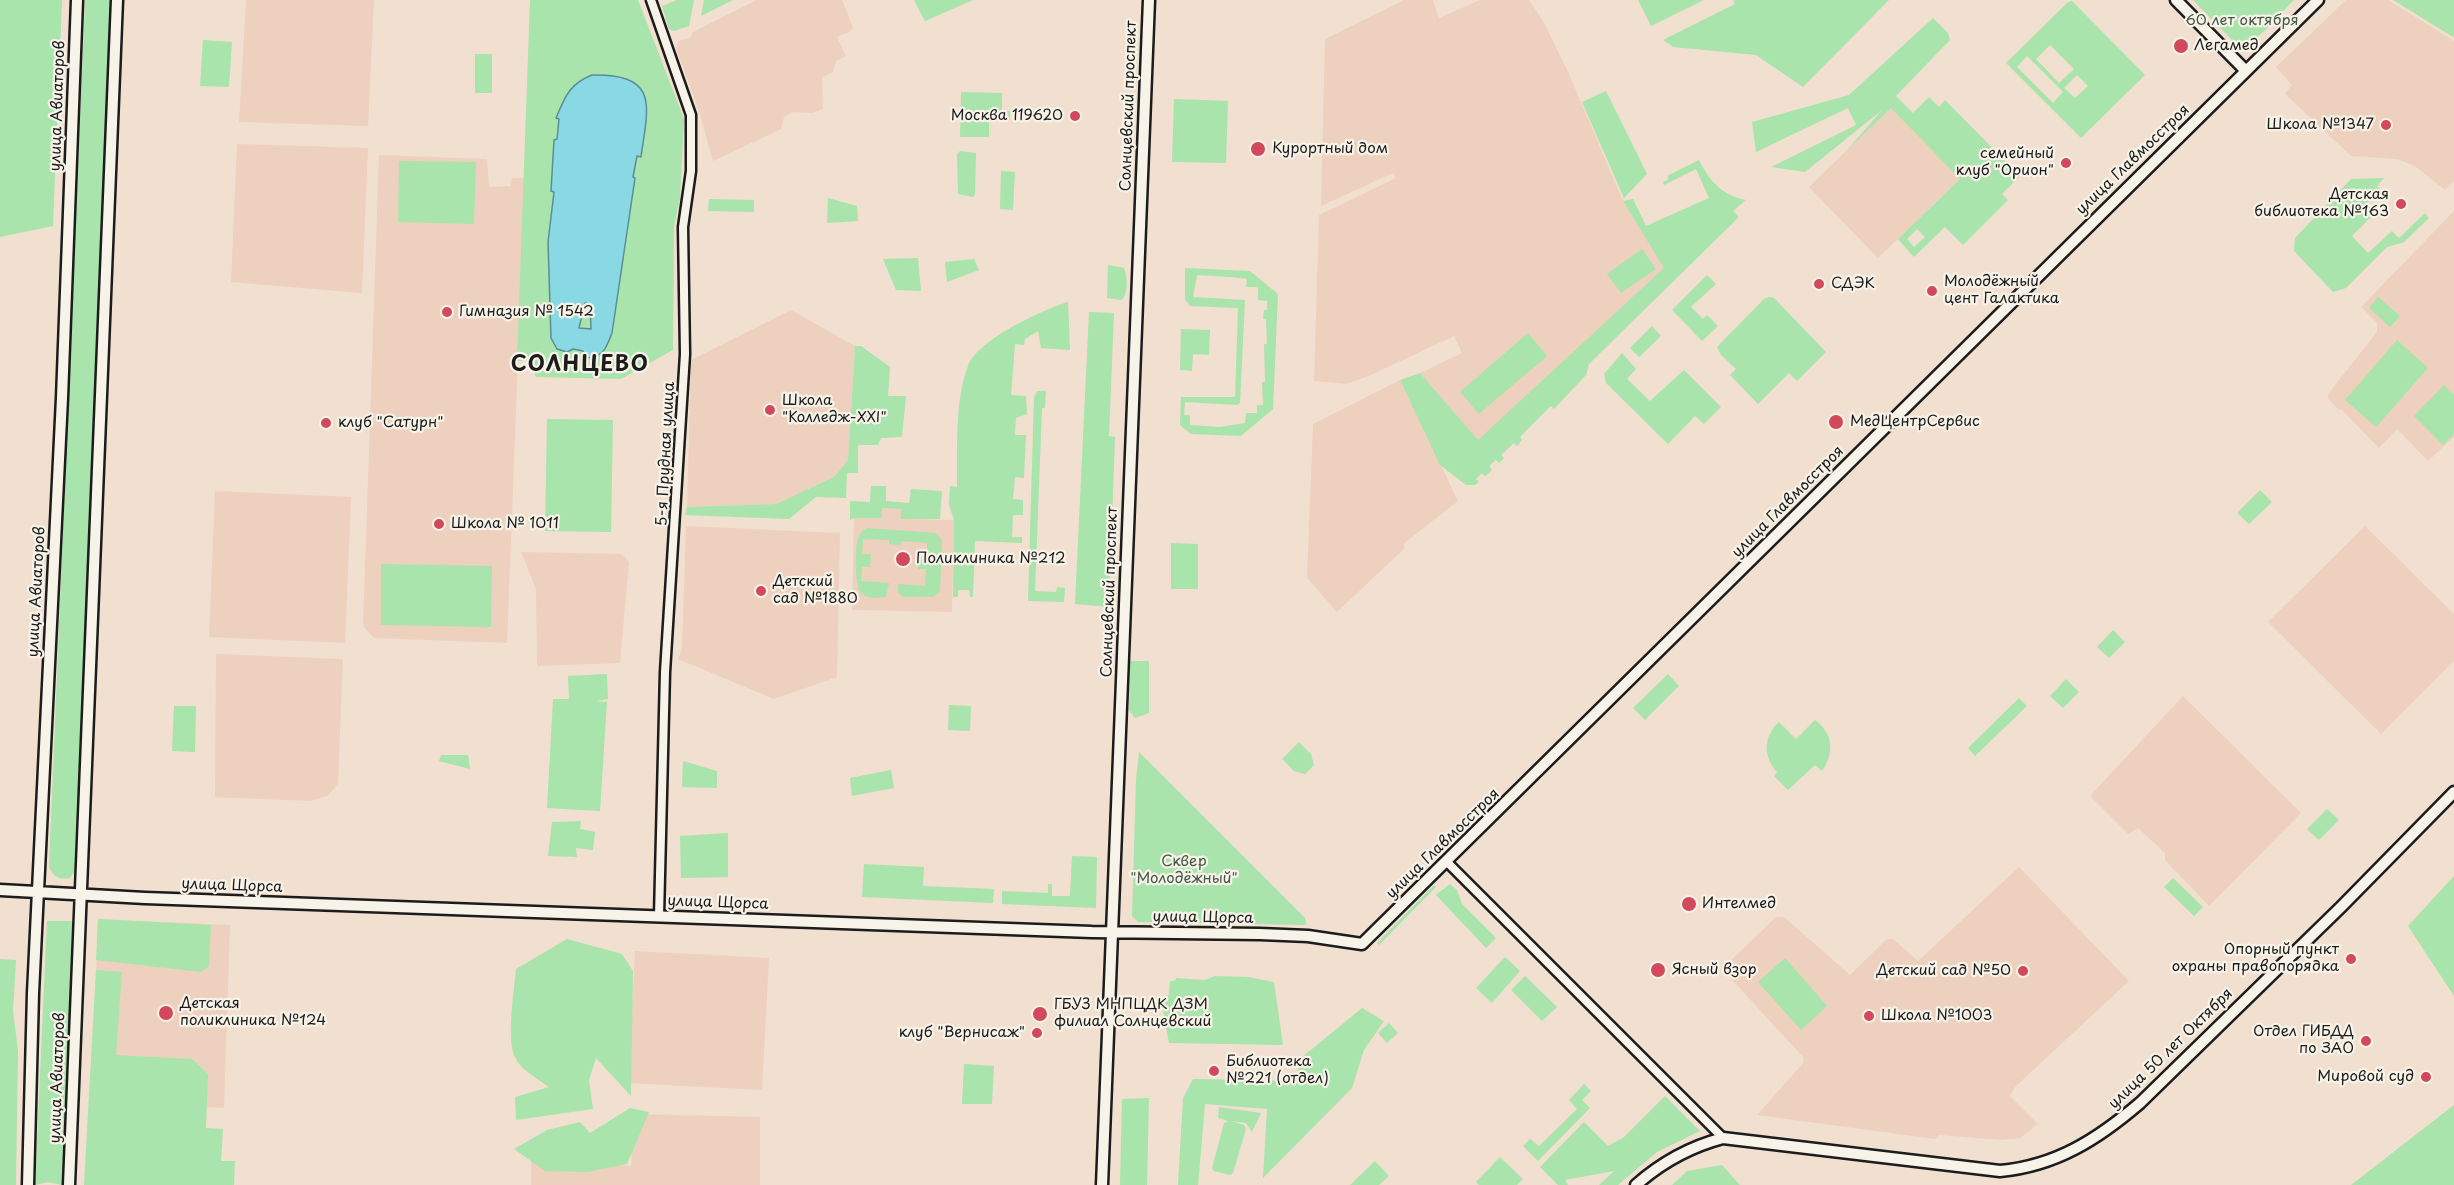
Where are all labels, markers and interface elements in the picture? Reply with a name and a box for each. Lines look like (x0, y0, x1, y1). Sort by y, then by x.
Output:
park label: 60 лет октября (2185, 12, 2299, 30)
street label: Солнцевский проспект (1117, 20, 1141, 192)
marker: Легамед (2172, 37, 2190, 55)
place label: Легамед (2194, 37, 2259, 55)
street label: улица Авиаторов (47, 40, 69, 172)
street label: улица Главмосстроя (2073, 101, 2193, 219)
place label: Москва 119620 (951, 107, 1063, 125)
marker: Москва 119620 (1068, 109, 1082, 123)
place label: Школа №1347 (2267, 116, 2374, 134)
marker: Школа №1347 (2379, 118, 2393, 132)
marker: Курортный дом (1249, 140, 1267, 158)
place label: Курортный дом (1272, 140, 1388, 158)
place label: семейный клуб "Орион" (1956, 145, 2054, 180)
marker: семейный клуб "Орион" (2059, 156, 2073, 170)
place label: Детская библиотека №163 (2254, 186, 2389, 221)
marker: Детская библиотека №163 (2394, 197, 2408, 211)
place label: Молодёжный цент Галактика (1944, 273, 2059, 308)
place label: СДЭК (1831, 275, 1875, 293)
marker: СДЭК (1812, 277, 1826, 291)
marker: Молодёжный цент Галактика (1925, 284, 1939, 298)
place label: Гимназия № 1542 (459, 303, 594, 321)
marker: Гимназия № 1542 (440, 305, 454, 319)
district label: СОЛНЦЕВО (511, 352, 649, 378)
street label: 5-я Прудная улица (653, 381, 679, 527)
place label: Школа "Колледж-XXI" (782, 392, 887, 427)
marker: Школа "Колледж-XXI" (763, 403, 777, 417)
marker: МедЦентрСервис (1827, 413, 1845, 431)
place label: МедЦентрСервис (1850, 413, 1980, 431)
place label: клуб "Сатурн" (338, 414, 443, 432)
marker: клуб "Сатурн" (319, 416, 333, 430)
street label: улица Главмосстроя (1728, 442, 1848, 562)
street label: Солнцевский проспект (1098, 506, 1122, 678)
place label: Школа № 1011 (451, 515, 559, 533)
marker: Школа № 1011 (432, 517, 446, 531)
street label: улица Авиаторов (25, 526, 49, 658)
marker: Поликлиника №212 (894, 550, 912, 568)
place label: Поликлиника №212 (916, 550, 1066, 568)
place label: Детский сад №1880 (773, 573, 858, 608)
marker: Детский сад №1880 (754, 584, 768, 598)
street label: улица Главмосстроя (1383, 785, 1503, 903)
park label: Сквер "Молодёжный" (1130, 853, 1238, 888)
street label: улица Щорса (181, 875, 283, 897)
street label: улица Щорса (667, 892, 769, 914)
marker: Интелмед (1680, 895, 1698, 913)
place label: Интелмед (1702, 895, 1776, 913)
street label: улица Щорса (1152, 908, 1254, 928)
place label: Опорный пункт охраны правопорядка (2172, 941, 2339, 976)
marker: Опорный пункт охраны правопорядка (2344, 952, 2358, 966)
marker: Ясный взор (1649, 961, 1667, 979)
place label: Ясный взор (1672, 961, 1756, 979)
place label: Детский сад №50 (1876, 962, 2011, 980)
marker: Детский сад №50 (2016, 964, 2030, 978)
street label: улица 50 лет Октября (2105, 985, 2237, 1113)
place label: Детская поликлиника №124 (180, 995, 326, 1030)
place label: ГБУЗ МНПЦДК ДЗМ филиал Солнцевский (1054, 996, 1211, 1031)
marker: Детская поликлиника №124 (157, 1004, 175, 1022)
marker: ГБУЗ МНПЦДК ДЗМ филиал Солнцевский (1031, 1005, 1049, 1023)
place label: Школа №1003 (1881, 1007, 1992, 1025)
marker: Школа №1003 (1862, 1009, 1876, 1023)
street label: улица Авиаторов (47, 1012, 69, 1144)
place label: Отдел ГИБДД по ЗАО (2253, 1023, 2354, 1058)
place label: клуб "Вернисаж" (899, 1024, 1025, 1042)
marker: клуб "Вернисаж" (1030, 1026, 1044, 1040)
marker: Отдел ГИБДД по ЗАО (2359, 1034, 2373, 1048)
place label: Библиотека №221 (отдел) (1226, 1053, 1329, 1088)
marker: Библиотека №221 (отдел) (1207, 1064, 1221, 1078)
place label: Мировой суд (2317, 1068, 2414, 1086)
marker: Мировой суд (2419, 1070, 2433, 1084)

